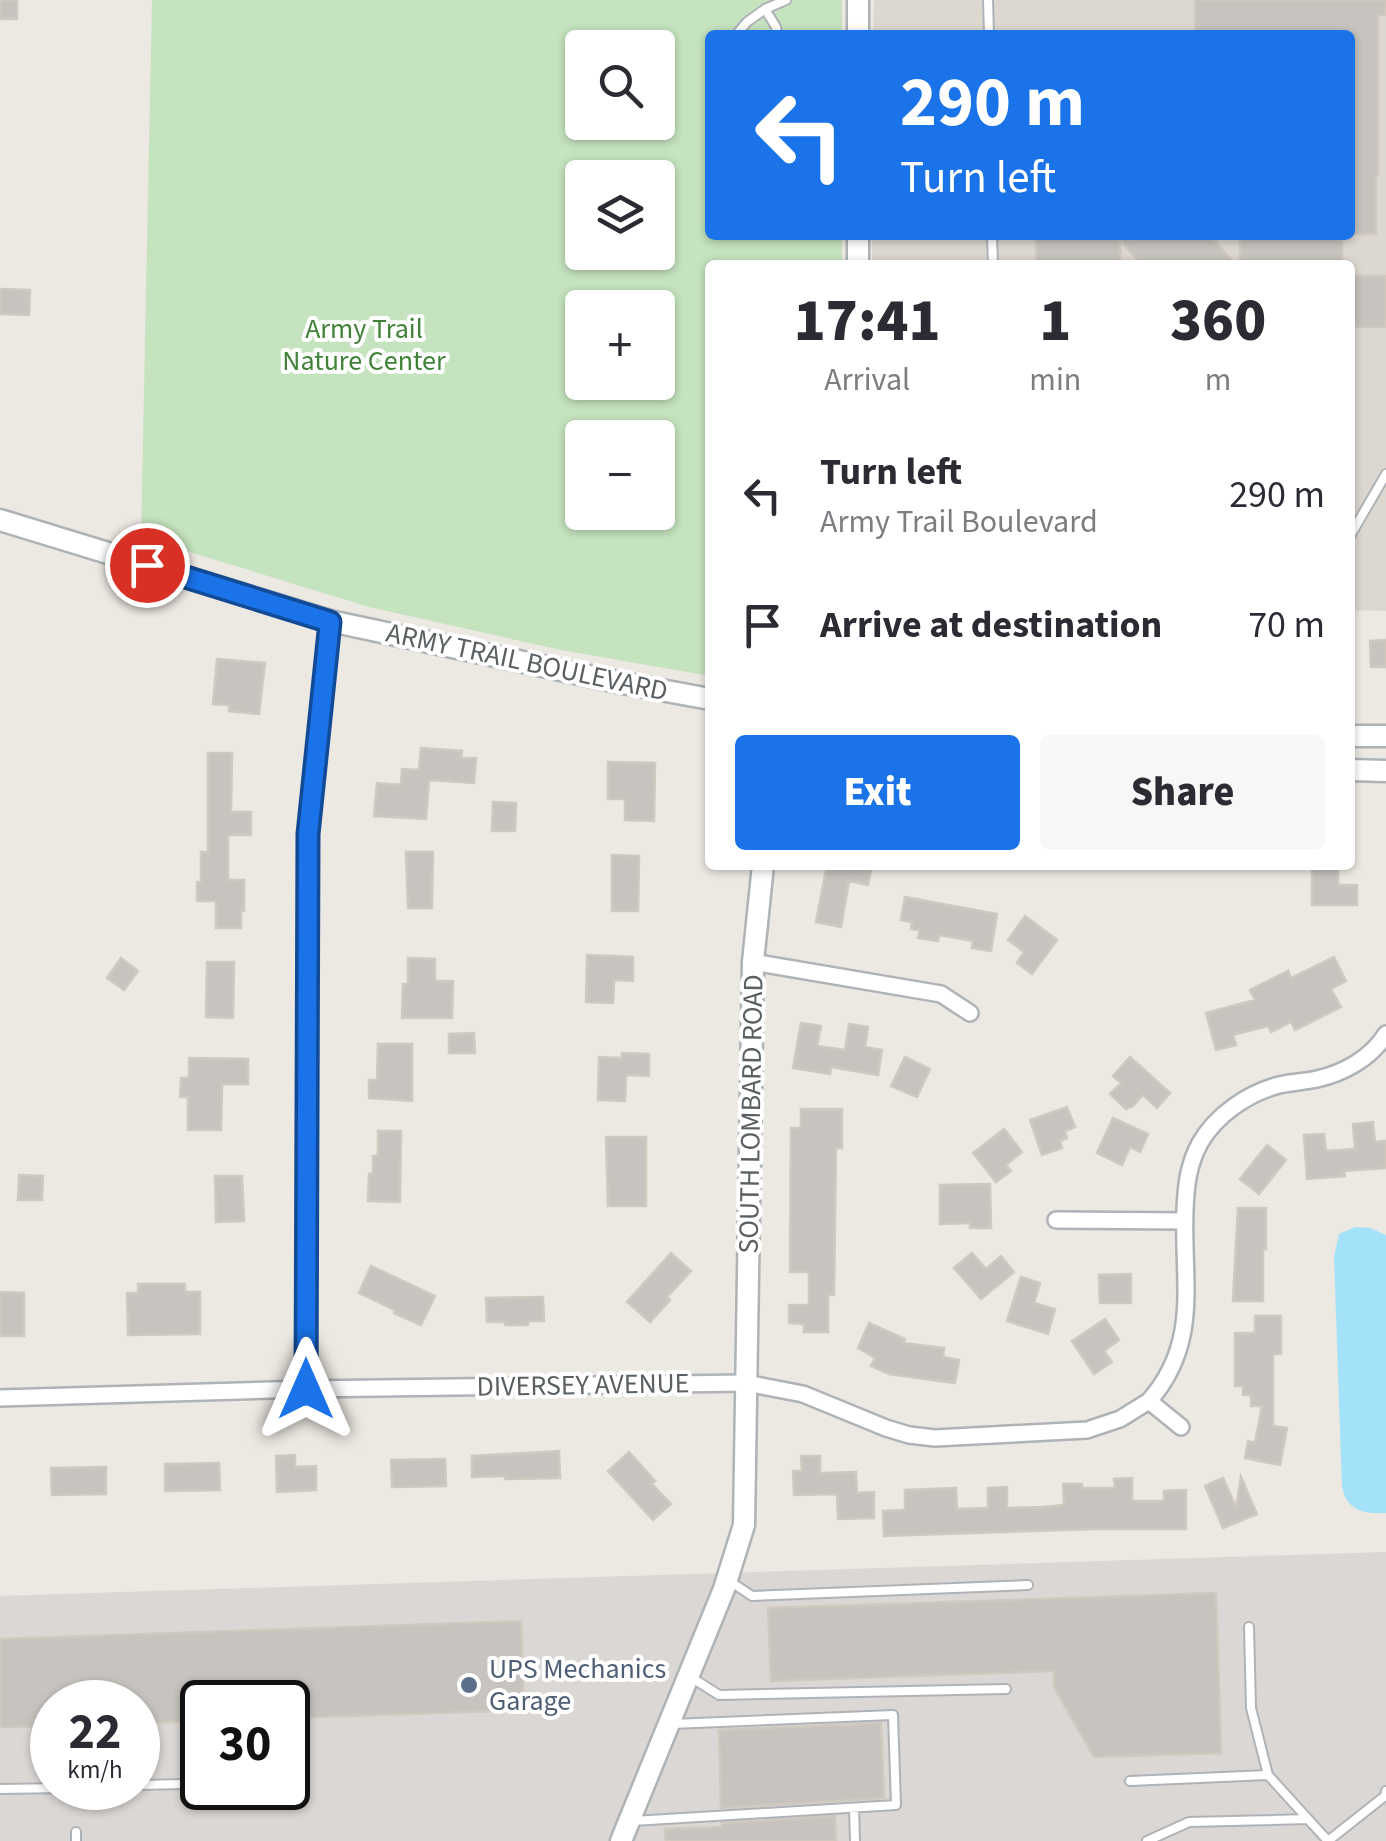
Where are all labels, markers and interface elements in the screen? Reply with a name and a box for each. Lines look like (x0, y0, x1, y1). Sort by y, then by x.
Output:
map controls (565, 30, 675, 530)
button: search (565, 30, 675, 140)
text: 290 m (900, 53, 1085, 153)
icon: left (735, 70, 865, 200)
text: Turn left (900, 146, 1056, 210)
button: layers (565, 160, 675, 270)
text: 17:41 (794, 279, 941, 364)
text: 1 (1039, 279, 1071, 364)
text: 360 (1170, 279, 1266, 364)
button: + (565, 290, 675, 400)
park label: Army Trail Nature Center (282, 309, 446, 381)
text: Arrival (824, 357, 910, 403)
text: min (1029, 357, 1081, 403)
text: m (1205, 357, 1231, 403)
button: − (565, 420, 675, 530)
text: Turn left (820, 445, 962, 499)
icon: left (735, 468, 790, 523)
text: 290 m (1229, 468, 1325, 522)
text: Army Trail Boulevard (820, 499, 1098, 545)
pin (105, 523, 190, 608)
icon: arrive (120, 538, 175, 593)
icon: arrive (735, 598, 790, 653)
text: Arrive at destination (820, 598, 1162, 652)
text: 70 m (1248, 598, 1325, 652)
street label: ARMY TRAIL BOULEVARD (383, 613, 671, 711)
button: Exit (735, 735, 1020, 850)
button: Share (1040, 735, 1325, 850)
street label: SOUTH LOMBARD ROAD (729, 974, 773, 1254)
position arrow (254, 1337, 358, 1441)
street label: DIVERSEY AVENUE (476, 1363, 690, 1407)
place label: UPS Mechanics Garage (489, 1649, 666, 1721)
marker: UPS Mechanics Garage (458, 1674, 480, 1696)
speed limit sign: 30 (180, 1680, 310, 1810)
text: 22 (69, 1697, 121, 1768)
text: km/h (67, 1752, 123, 1788)

